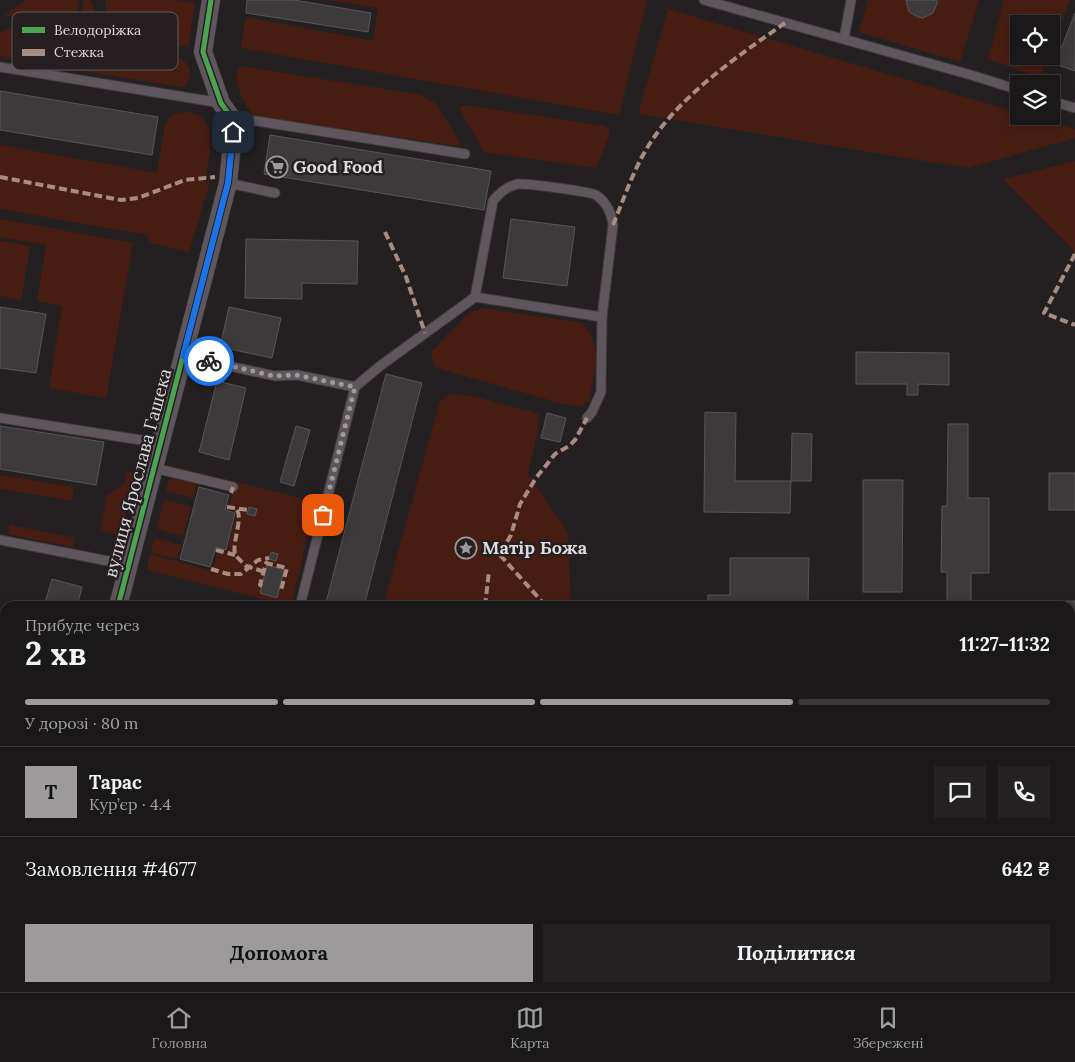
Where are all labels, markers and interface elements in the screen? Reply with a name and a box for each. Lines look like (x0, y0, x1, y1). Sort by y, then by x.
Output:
legend (12, 12, 178, 70)
map controls (1010, 15, 1060, 125)
button: locate (1010, 15, 1060, 65)
text: Велодоріжка (54, 21, 141, 39)
text: Стежка (54, 43, 104, 61)
button: layers (1010, 75, 1060, 125)
pin (212, 111, 254, 153)
icon: home (219, 118, 247, 146)
supermarket icon: Good Food (265, 155, 289, 179)
place label: Good Food (293, 155, 383, 178)
courier (184, 336, 234, 386)
icon: bike (195, 347, 223, 375)
street label: вулиця Ярослава Гашека (99, 366, 177, 580)
pin (302, 494, 344, 536)
icon: bag (309, 501, 337, 529)
place icon: Матір Божа (454, 536, 478, 560)
place label: Матір Божа (482, 536, 588, 559)
text: Прибуде через (25, 615, 139, 635)
text: 11:27–11:32 (960, 632, 1050, 656)
text: 2 хв (25, 633, 87, 674)
text: У дорозі · 80 m (25, 713, 138, 733)
button: chat (934, 766, 986, 818)
button: phone (998, 766, 1050, 818)
text: Тарас (89, 770, 142, 794)
text: Т (45, 780, 57, 804)
text: Кур’єр · 4.4 (89, 794, 171, 814)
text: Замовлення #4677 (25, 857, 196, 881)
text: 642 ₴ (1001, 857, 1050, 881)
button: Допомога (25, 924, 533, 982)
button: Поділитися (543, 924, 1050, 982)
tab: Головна (152, 1004, 207, 1052)
tab: Карта (510, 1004, 550, 1052)
tab: Збережені (853, 1004, 923, 1052)

